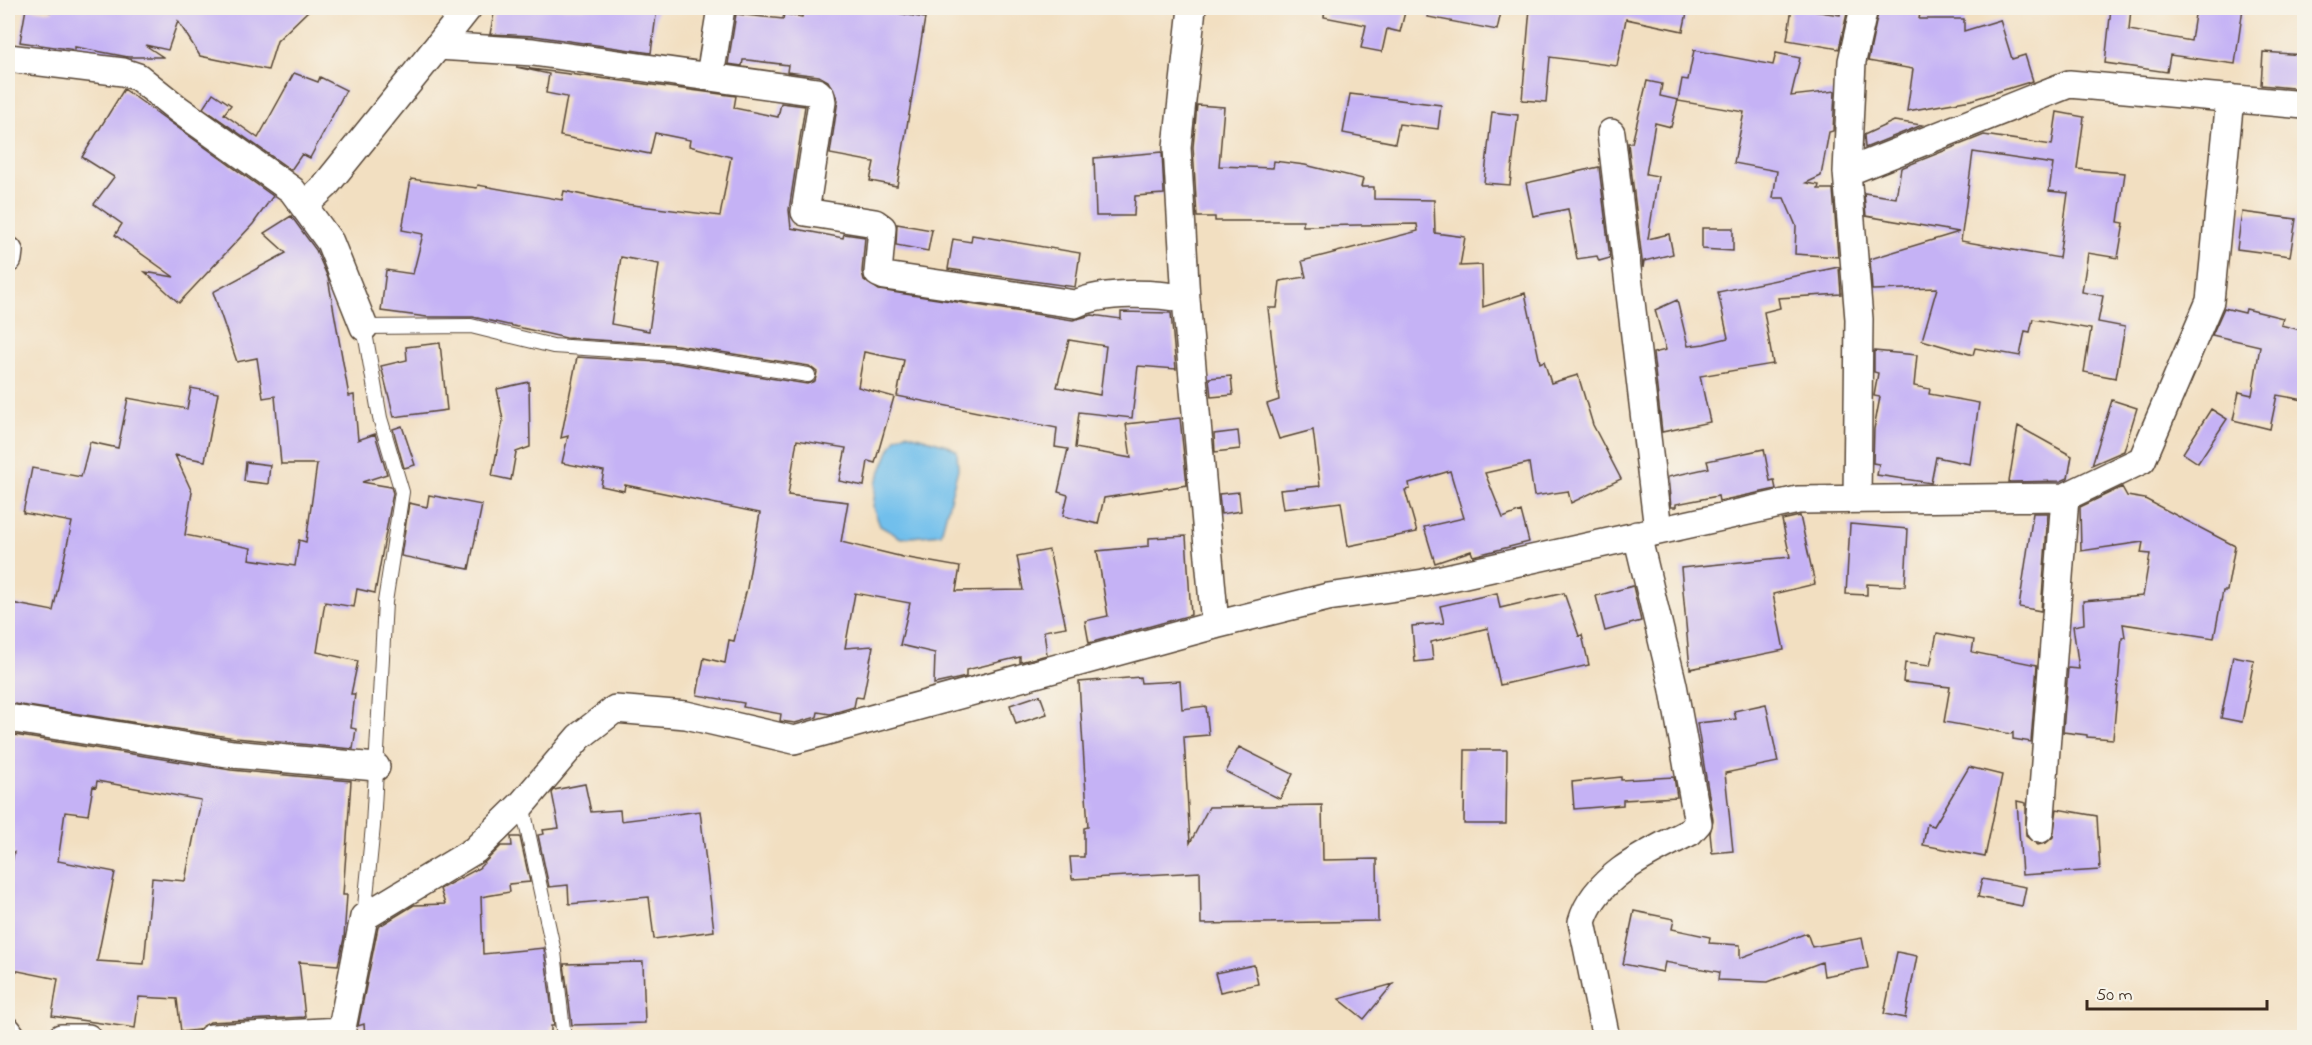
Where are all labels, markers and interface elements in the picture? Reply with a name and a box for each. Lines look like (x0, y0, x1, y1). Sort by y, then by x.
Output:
scale bar (2087, 973, 2267, 1011)
text: 50 m (2096, 983, 2133, 1009)

